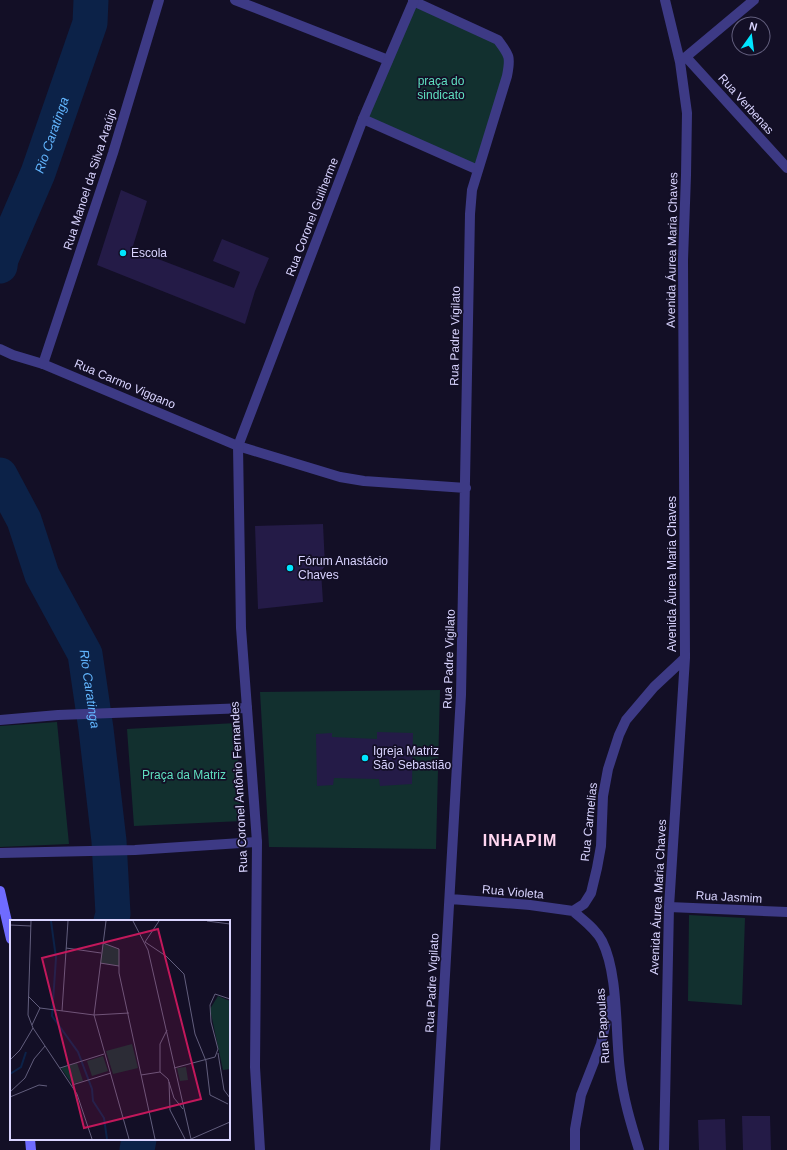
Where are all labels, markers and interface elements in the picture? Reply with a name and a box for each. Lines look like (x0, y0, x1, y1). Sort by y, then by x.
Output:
north arrow (731, 16, 771, 56)
text: N (748, 20, 759, 33)
street label: Rua Verbenas (715, 71, 777, 137)
park label: praça do sindicato (417, 74, 465, 102)
water label: Rio Caratinga (32, 95, 72, 175)
street label: Rua Manoel da Silva Araújo (60, 106, 120, 252)
street label: Rua Coronel Guilherme (283, 155, 341, 278)
street label: Avenida Áurea Maria Chaves (663, 172, 680, 328)
place label: Escola (131, 246, 167, 260)
marker: Escola (118, 248, 128, 258)
street label: Rua Padre Vigilato (447, 286, 463, 386)
street label: Rua Carmo Viggano (72, 356, 178, 412)
street label: Avenida Áurea Maria Chaves (664, 496, 679, 652)
place label: Fórum Anastácio Chaves (298, 554, 388, 582)
marker: Fórum Anastácio Chaves (285, 563, 295, 573)
street label: Rua Padre Vigilato (440, 609, 458, 709)
water label: Rio Caratinga (76, 648, 103, 729)
street label: Rua Coronel Antônio Fernandes (228, 701, 250, 873)
place label: Igreja Matriz São Sebastião (373, 744, 451, 772)
marker: Igreja Matriz São Sebastião (360, 753, 370, 763)
park label: Praça da Matriz (142, 768, 226, 782)
street label: Rua Carmelias (578, 782, 600, 862)
street label: Avenida Áurea Maria Chaves (646, 819, 669, 975)
district label: INHAPIM (483, 832, 557, 849)
street label: Rua Violeta (482, 882, 545, 902)
street label: Rua Jasmim (695, 888, 763, 906)
inset map (10, 920, 230, 1140)
street label: Rua Padre Vigilato (422, 932, 442, 1033)
street label: Rua Papoulas (593, 988, 613, 1064)

